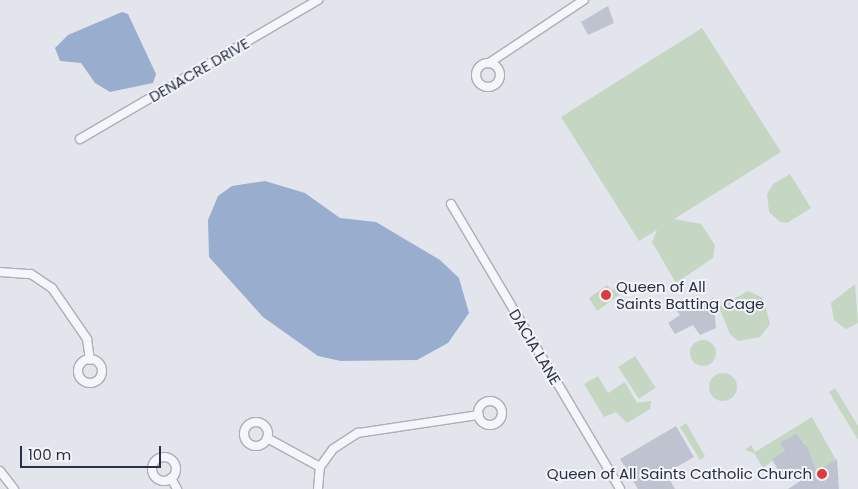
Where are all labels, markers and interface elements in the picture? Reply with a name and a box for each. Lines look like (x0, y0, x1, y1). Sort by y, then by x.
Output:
street label: DENACRE DRIVE (146, 34, 252, 106)
place label: Queen of All Saints Batting Cage (616, 277, 764, 312)
marker: Queen of All Saints Batting Cage (600, 289, 612, 301)
street label: DACIA LANE (505, 306, 565, 388)
scale bar (22, 436, 164, 468)
text: 100 m (28, 444, 71, 465)
place label: Queen of All Saints Catholic Church (547, 465, 812, 483)
marker: Queen of All Saints Catholic Church (816, 468, 828, 480)

